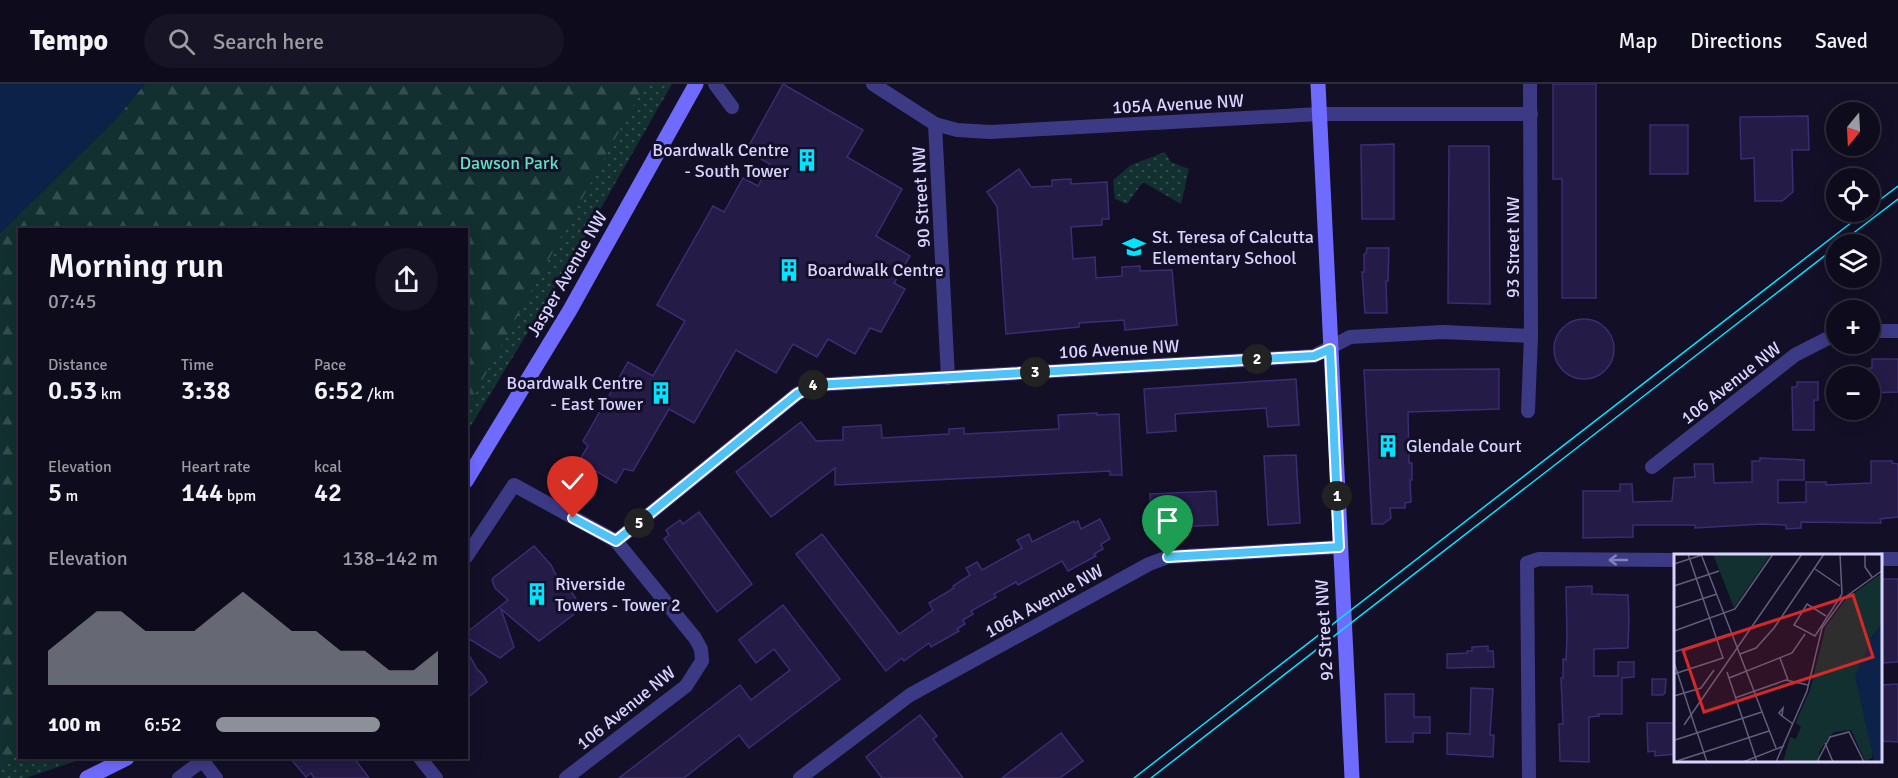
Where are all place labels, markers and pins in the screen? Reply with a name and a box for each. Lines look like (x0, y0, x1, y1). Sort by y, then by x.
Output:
place label: Boardwalk Centre - South Tower (652, 139, 789, 182)
building icon: Boardwalk Centre - South Tower (794, 147, 820, 173)
place label: St. Teresa of Calcutta Elementary School (1152, 226, 1314, 269)
school or university icon: St. Teresa of Calcutta Elementary School (1121, 234, 1147, 260)
building icon: Boardwalk Centre (776, 257, 802, 283)
place label: Boardwalk Centre (807, 259, 944, 281)
pin: 2 (1242, 344, 1272, 374)
pin: 3 (1020, 357, 1050, 387)
pin: 4 (798, 370, 828, 400)
place label: Boardwalk Centre - East Tower (506, 372, 643, 415)
building icon: Boardwalk Centre - East Tower (648, 380, 674, 406)
building icon: Glendale Court (1375, 433, 1401, 459)
place label: Glendale Court (1406, 435, 1521, 457)
pin (547, 456, 598, 518)
pin: 1 (1322, 481, 1352, 511)
pin (1142, 495, 1193, 557)
pin: 5 (624, 508, 654, 538)
place label: Riverside Towers - Tower 2 (555, 573, 681, 616)
building icon: Riverside Towers - Tower 2 (524, 581, 550, 607)

